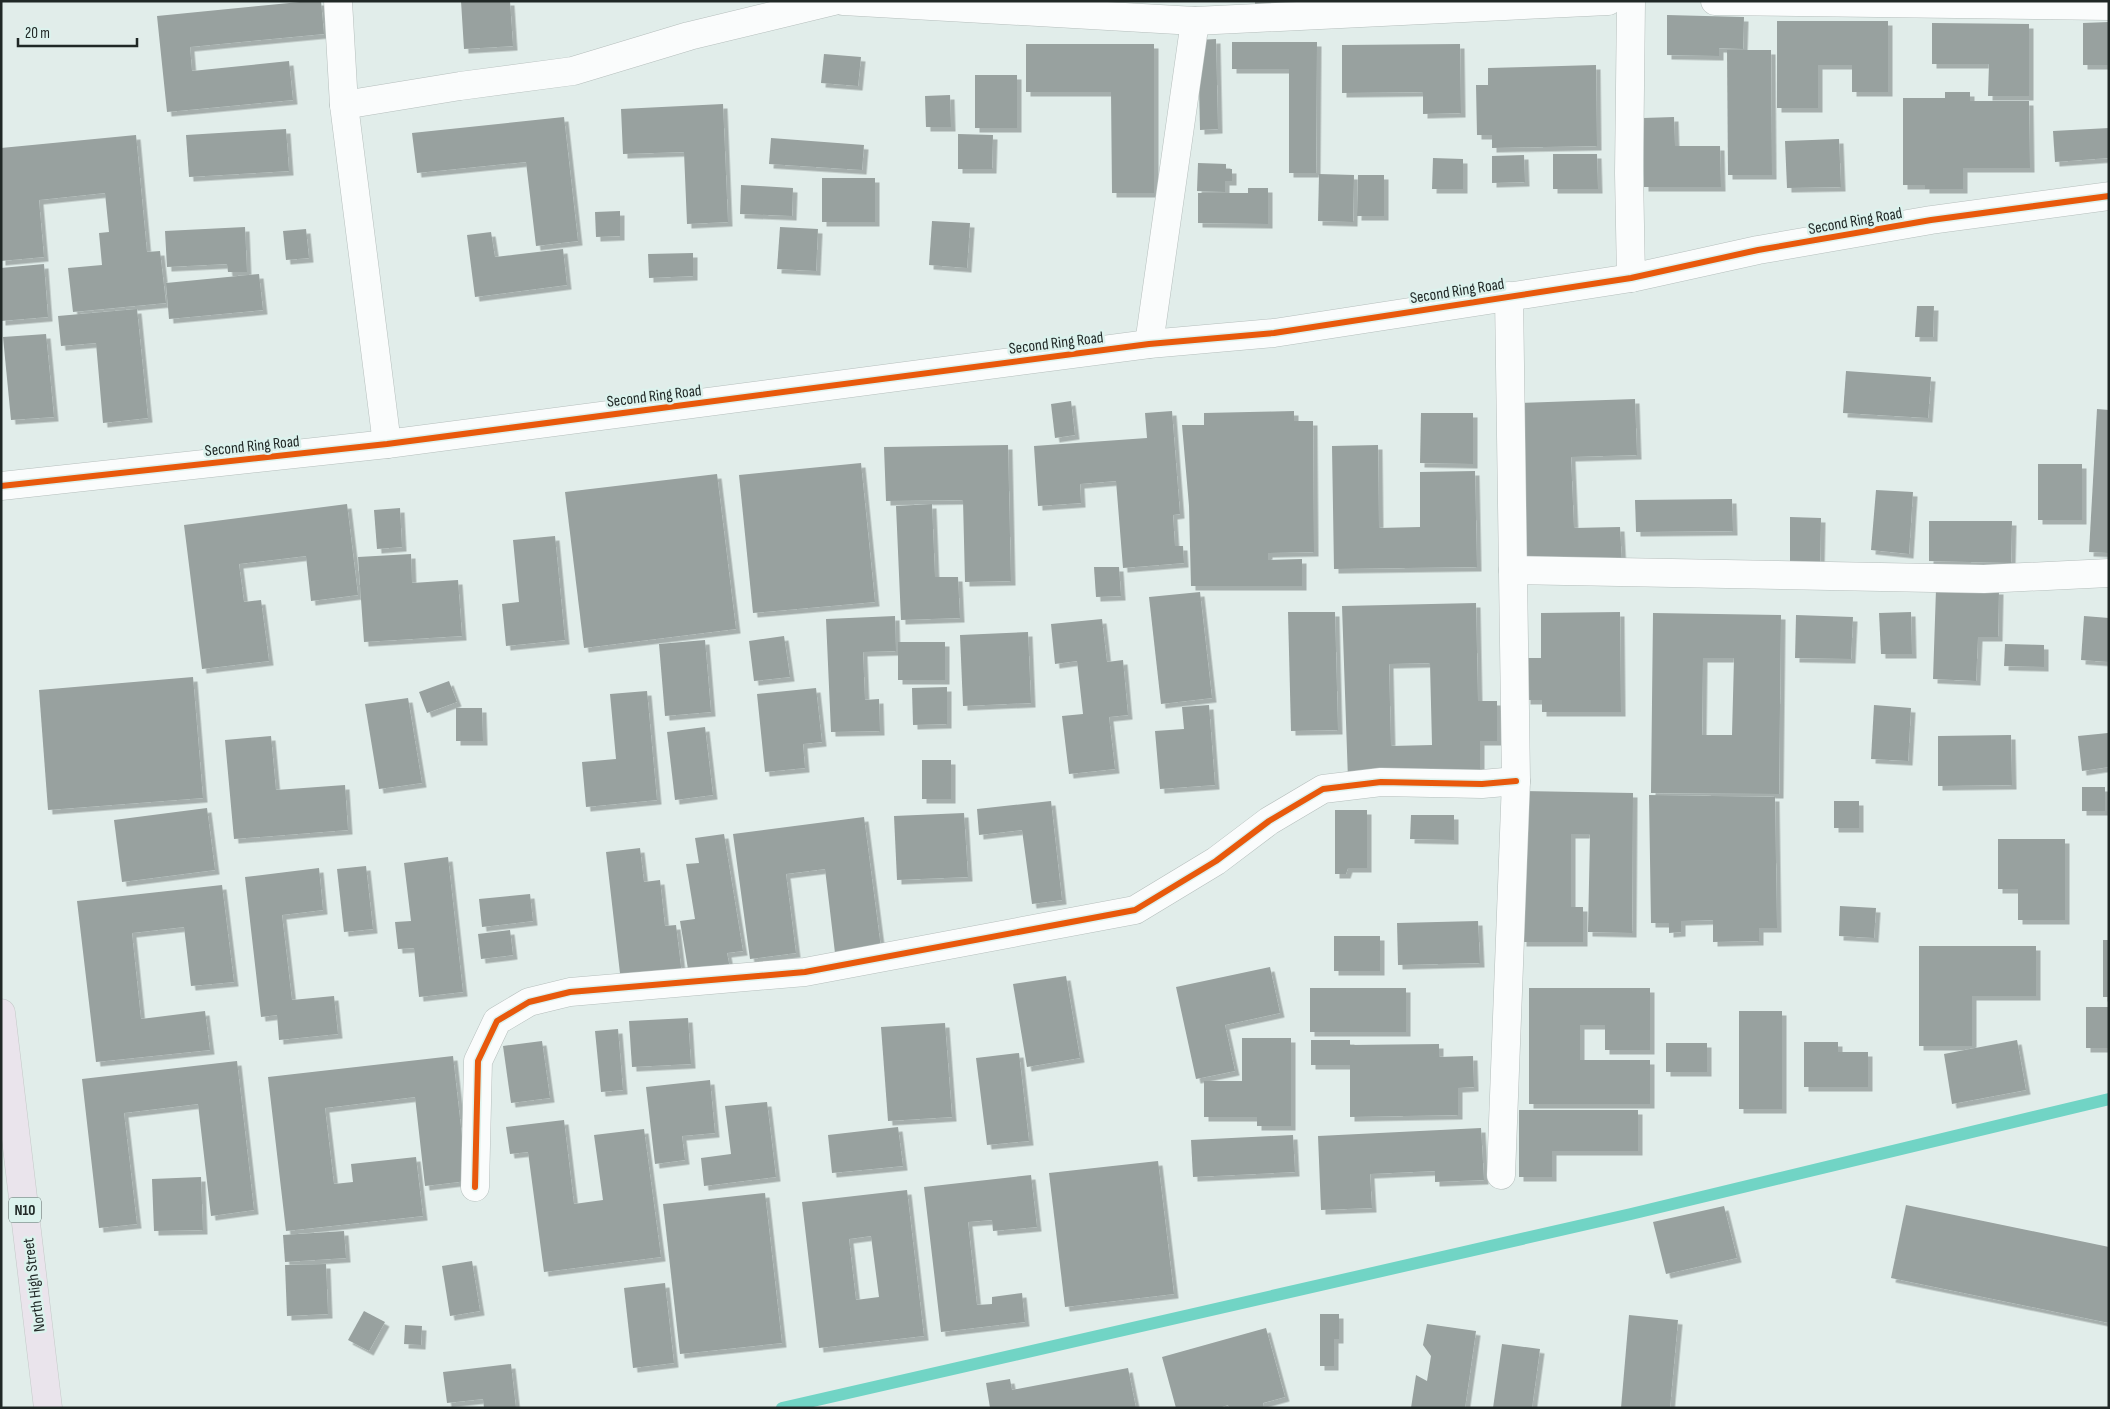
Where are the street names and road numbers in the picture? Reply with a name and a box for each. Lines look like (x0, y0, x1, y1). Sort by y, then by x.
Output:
street label: Second Ring Road (1807, 204, 1904, 239)
street label: Second Ring Road (1409, 275, 1506, 308)
street label: Second Ring Road (1008, 328, 1105, 359)
street label: Second Ring Road (606, 381, 703, 412)
street label: Second Ring Road (204, 432, 300, 461)
road number: N10 (9, 1198, 41, 1222)
street label: North High Street (19, 1237, 50, 1333)

